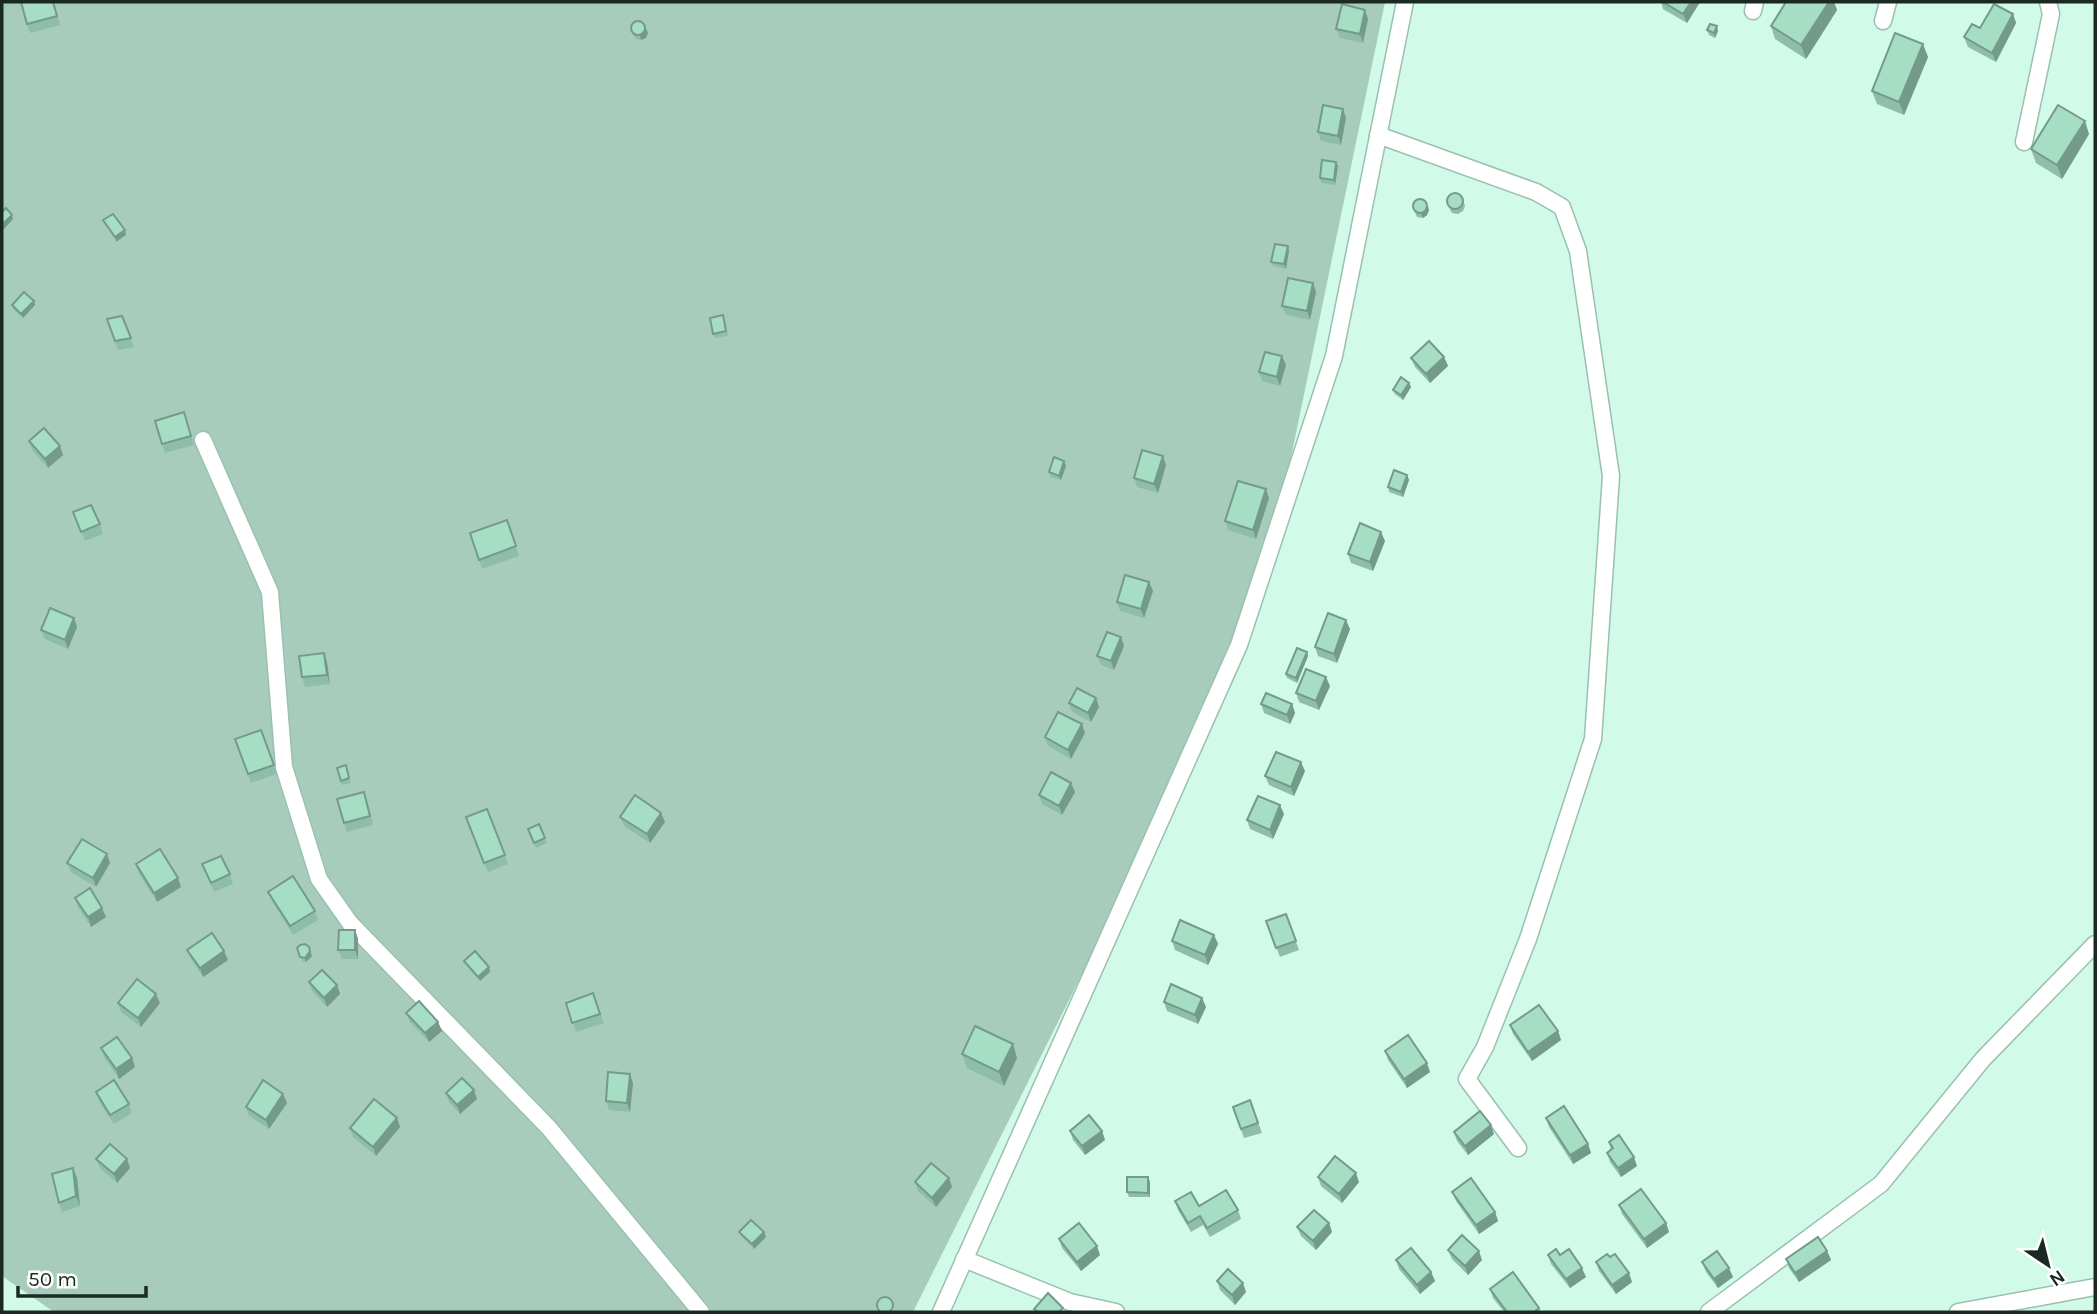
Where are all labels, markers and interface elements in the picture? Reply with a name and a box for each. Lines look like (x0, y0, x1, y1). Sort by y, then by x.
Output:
north arrow (2013, 1230, 2083, 1300)
scale bar (18, 1254, 145, 1298)
text: N (2045, 1265, 2069, 1291)
text: 50 m (28, 1267, 77, 1291)

